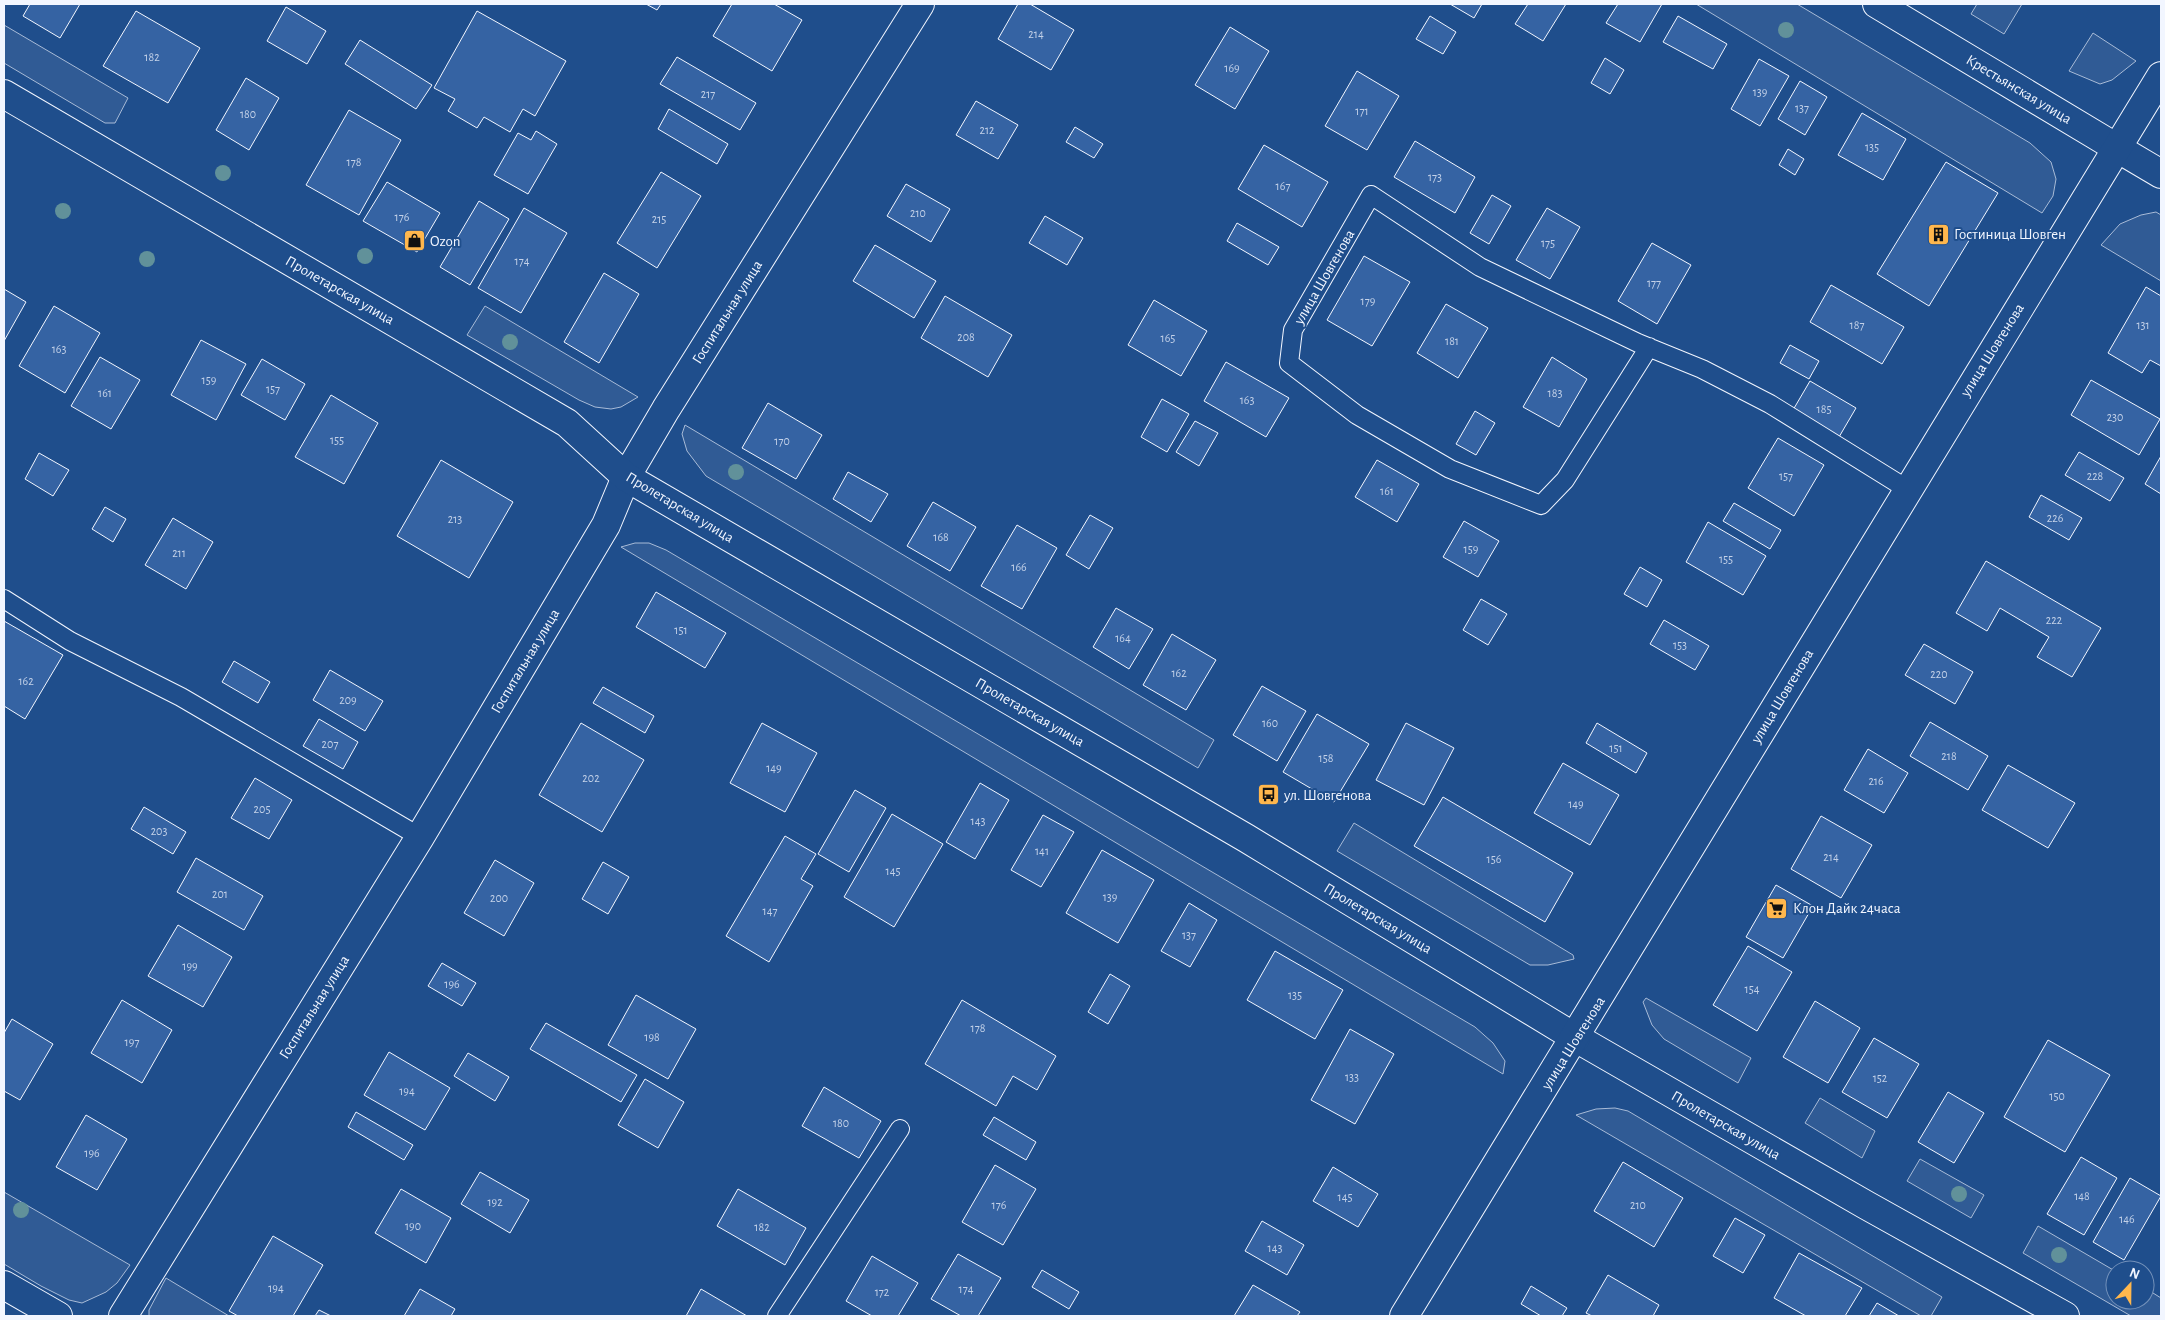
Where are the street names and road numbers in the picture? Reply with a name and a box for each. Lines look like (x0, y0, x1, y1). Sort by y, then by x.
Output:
street label: Крестьянская улица (1963, 52, 2074, 127)
street label: улица Шовгенова (1291, 227, 1358, 328)
street label: Пролетарская улица (283, 253, 397, 328)
street label: Госпитальная улица (690, 258, 765, 367)
street label: улица Шовгенова (1957, 301, 2027, 400)
street label: Пролетарская улица (623, 469, 736, 546)
street label: Госпитальная улица (488, 606, 563, 716)
street label: улица Шовгенова (1748, 647, 1816, 747)
street label: Пролетарская улица (973, 675, 1087, 750)
street label: Пролетарская улица (1321, 880, 1434, 957)
street label: Госпитальная улица (277, 953, 352, 1062)
street label: улица Шовгенова (1538, 994, 1608, 1093)
street label: Пролетарская улица (1669, 1088, 1783, 1163)

